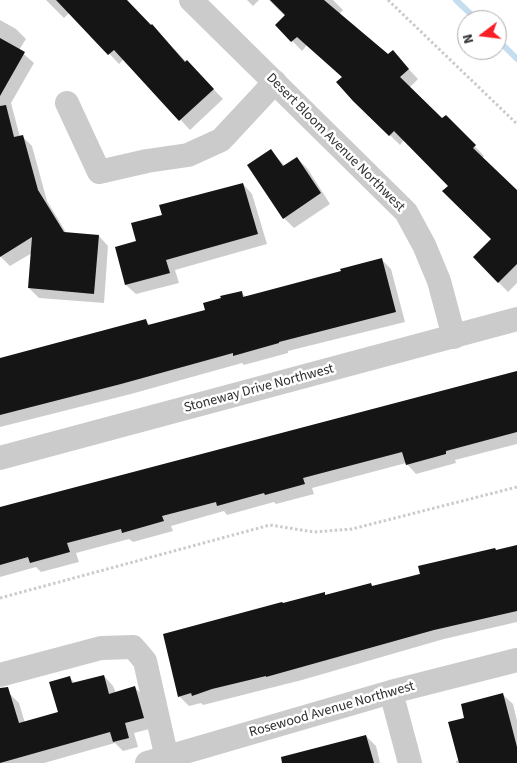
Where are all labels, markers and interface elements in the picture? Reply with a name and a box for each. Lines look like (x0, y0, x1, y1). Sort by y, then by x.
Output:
north arrow (457, 10, 507, 60)
text: N (458, 32, 479, 46)
street label: Desert Bloom Avenue Northwest (262, 70, 408, 216)
street label: Stoneway Drive Northwest (182, 361, 336, 417)
street label: Rosewood Avenue Northwest (247, 678, 417, 742)

